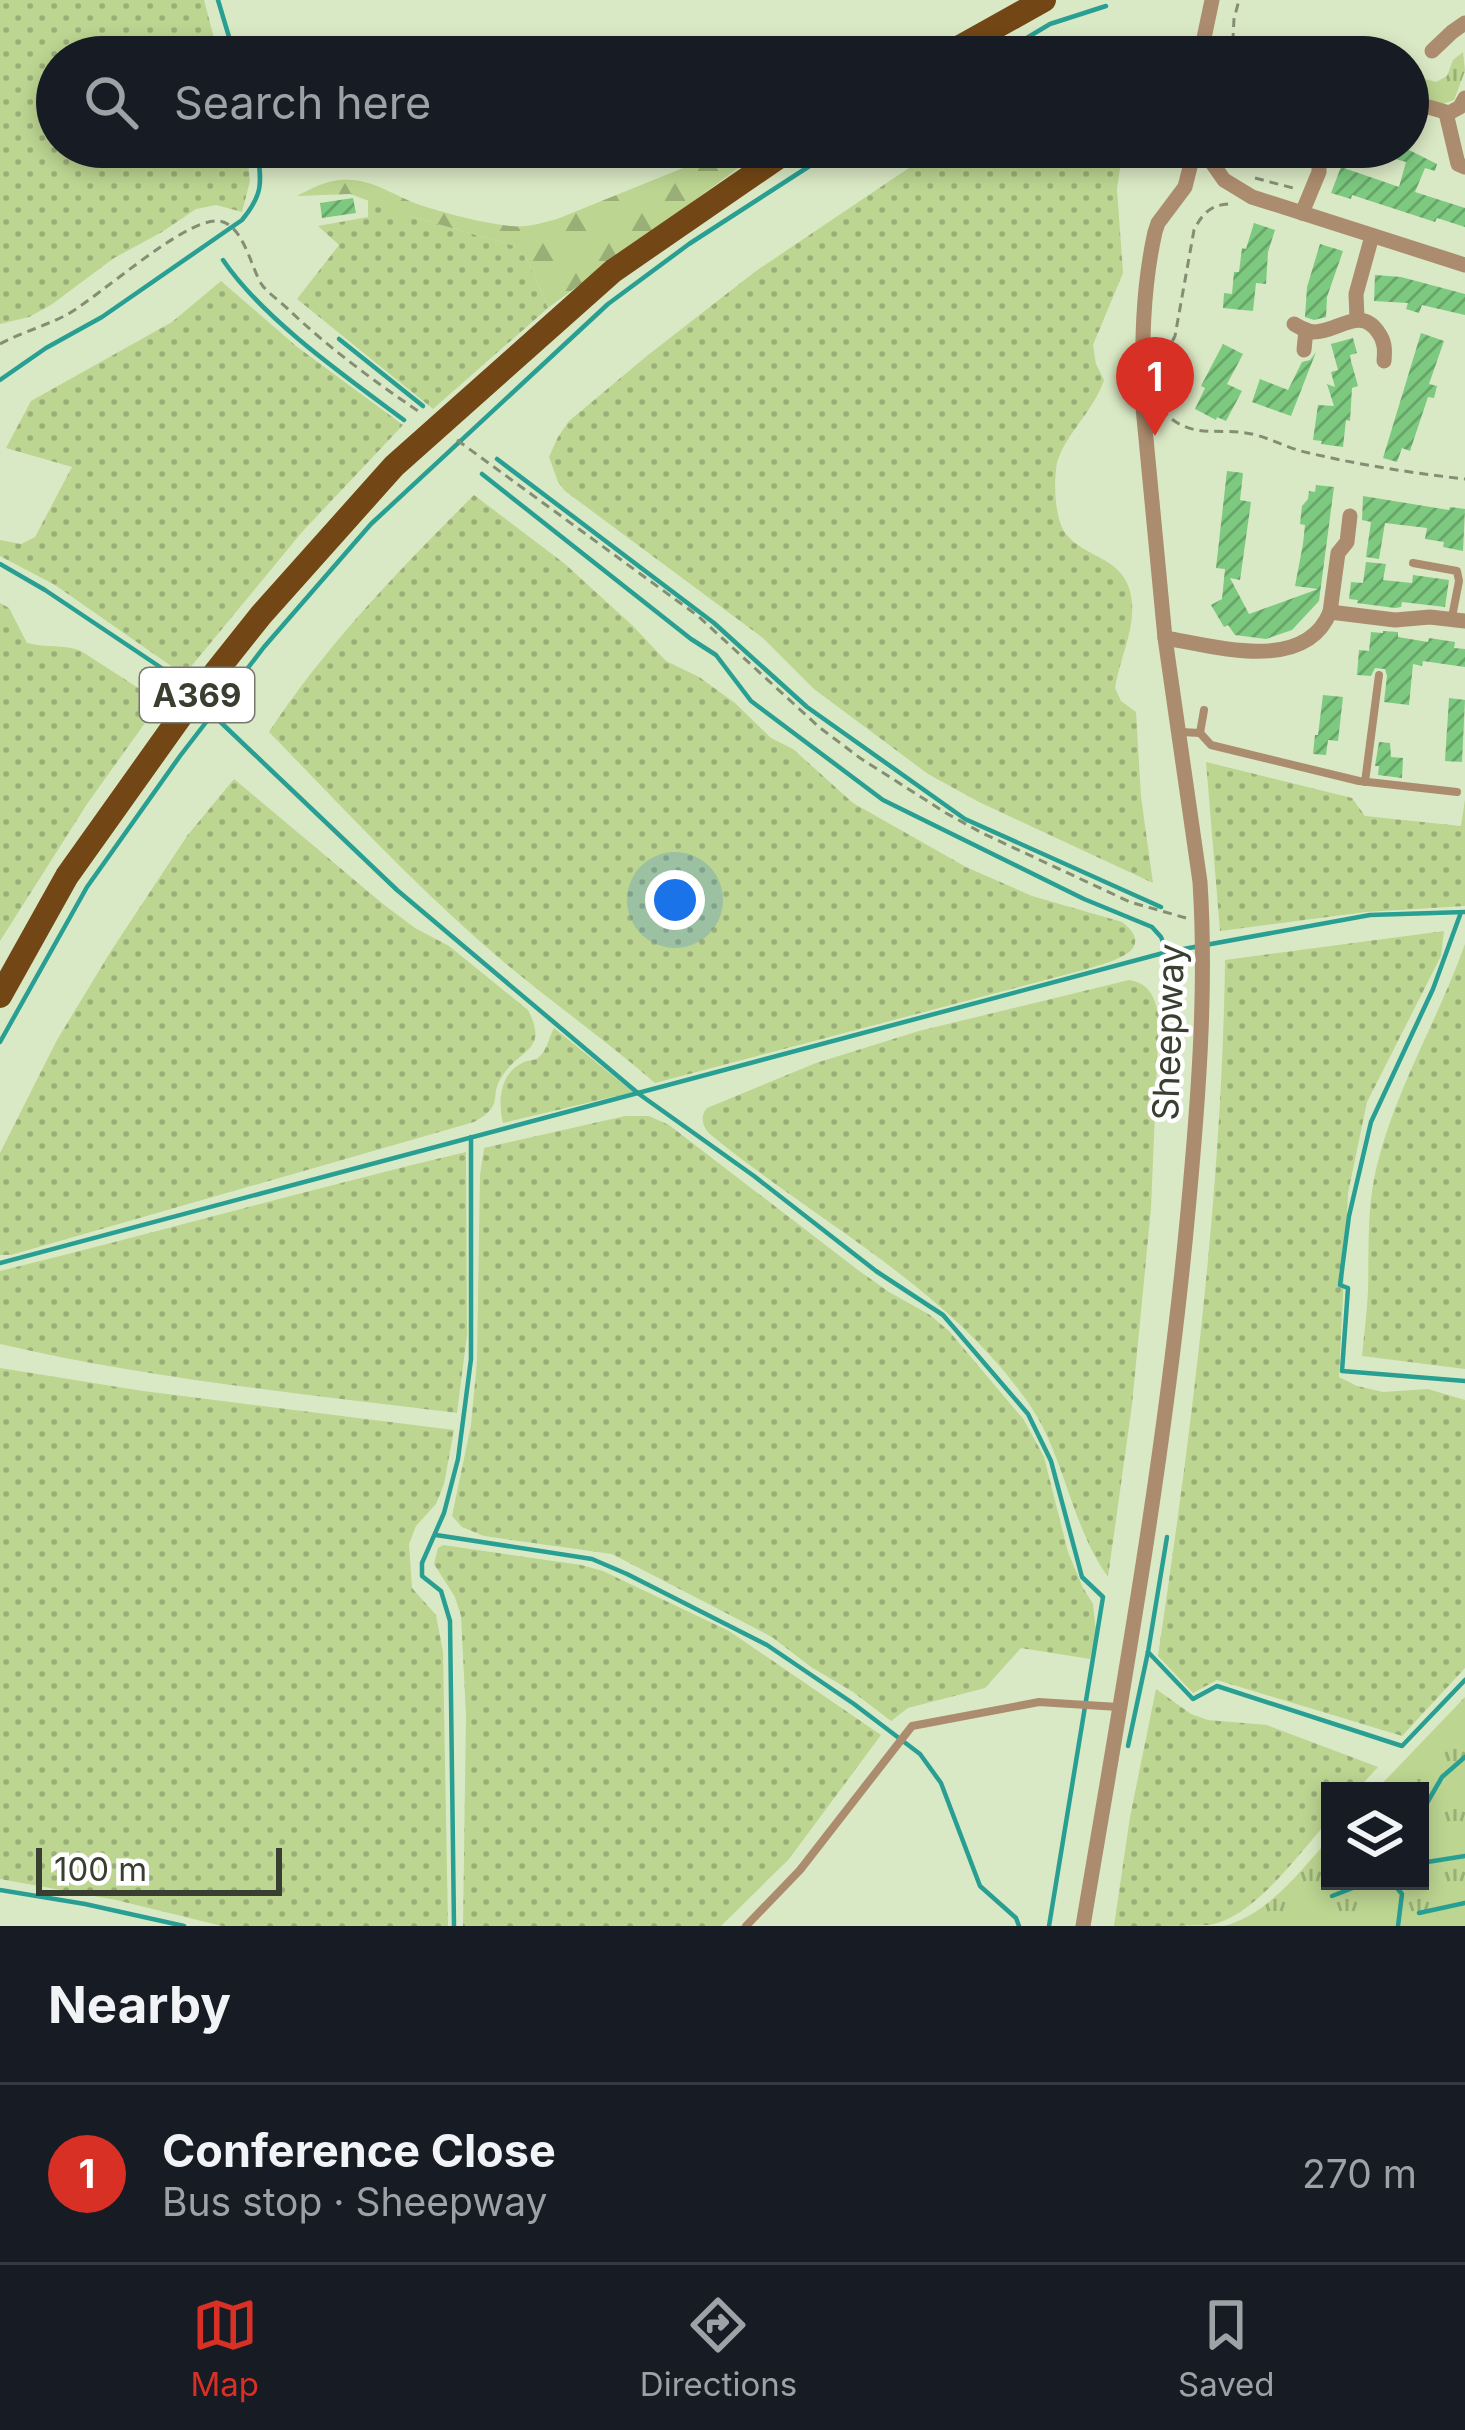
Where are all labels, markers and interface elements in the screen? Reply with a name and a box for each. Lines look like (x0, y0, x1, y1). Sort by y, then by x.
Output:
search box (36, 36, 1429, 168)
icon: search (78, 69, 144, 135)
text: Search here (174, 75, 431, 130)
pin: 1 (1116, 337, 1194, 436)
road number: A369 (140, 668, 254, 722)
your location (645, 870, 705, 930)
street label: Sheepway (1143, 943, 1193, 1121)
map controls (1321, 1782, 1429, 1890)
button: layers (1321, 1782, 1429, 1890)
scale bar (36, 1842, 282, 1895)
text: 100 m (54, 1849, 147, 1889)
text: Nearby (48, 1974, 231, 2035)
text: Conference Close (162, 2123, 556, 2178)
text: 1 (79, 2150, 95, 2197)
text: 270 m (1302, 2150, 1417, 2197)
text: Bus stop · Sheepway (162, 2178, 547, 2225)
tab: Map (190, 2292, 259, 2404)
tab: Directions (640, 2292, 797, 2404)
tab: Saved (1178, 2292, 1275, 2404)

